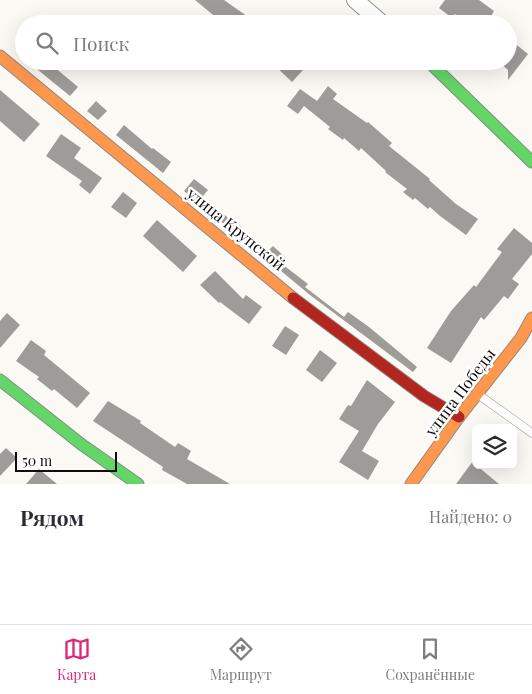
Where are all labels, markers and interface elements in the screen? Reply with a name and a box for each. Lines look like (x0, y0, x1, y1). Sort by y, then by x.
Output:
search box (15, 15, 517, 70)
icon: search (33, 29, 61, 57)
text: Поиск (73, 30, 129, 56)
street label: улица Крупской (182, 182, 290, 275)
street label: улица Победы (419, 344, 500, 441)
map controls (472, 424, 517, 469)
button: layers (472, 424, 517, 469)
scale bar (15, 449, 118, 472)
text: 50 m (22, 451, 52, 470)
text: Рядом (20, 503, 84, 531)
text: Найдено: 0 (429, 506, 512, 527)
tab: Карта (57, 635, 96, 684)
tab: Маршрут (210, 635, 272, 684)
tab: Сохранённые (386, 635, 475, 684)

